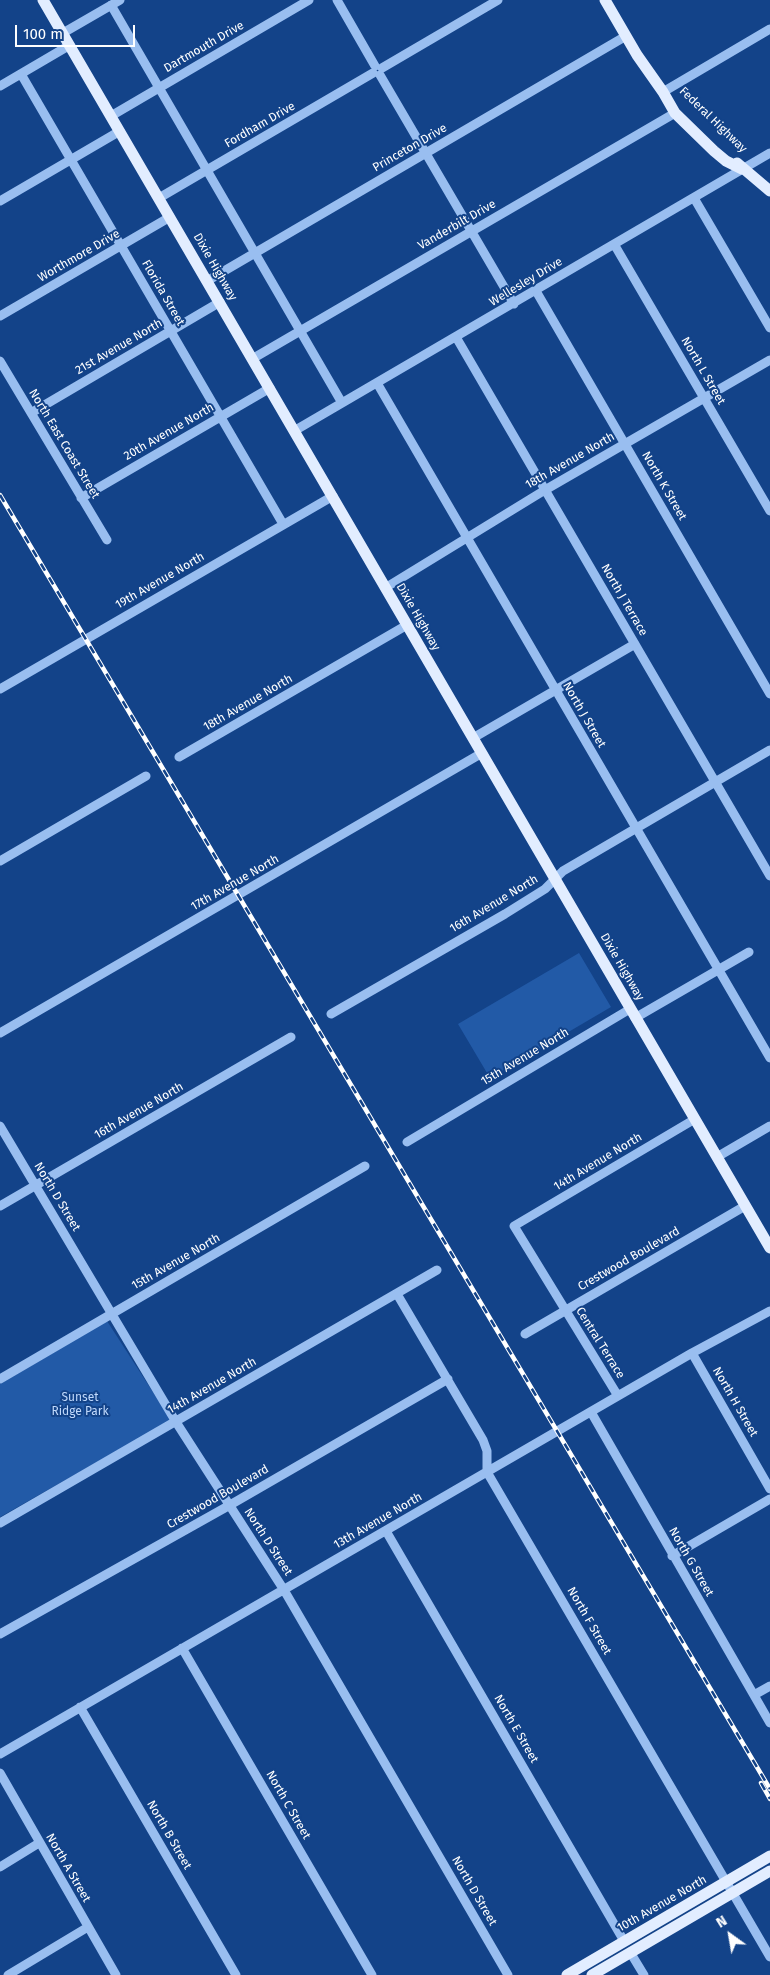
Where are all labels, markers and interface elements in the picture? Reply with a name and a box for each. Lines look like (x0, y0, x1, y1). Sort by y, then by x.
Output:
scale bar (18, 15, 138, 47)
street label: Dartmouth Drive (161, 18, 247, 76)
text: 100 m (23, 25, 63, 43)
street label: Federal Highway (676, 84, 750, 156)
street label: Fordham Drive (222, 99, 298, 151)
street label: Princeton Drive (370, 121, 450, 175)
street label: Vanderbilt Drive (415, 197, 499, 253)
street label: Worthmore Drive (35, 227, 123, 285)
street label: Dixie Highway (190, 231, 240, 303)
street label: Wellesley Drive (487, 255, 565, 309)
street label: Florida Street (138, 257, 188, 329)
street label: 21st Avenue North (73, 316, 165, 378)
street label: North L Street (678, 334, 728, 408)
street label: North East Coast Street (25, 386, 103, 502)
street label: 20th Avenue North (121, 400, 217, 464)
street label: 18th Avenue North (523, 430, 617, 492)
street label: North K Street (638, 449, 690, 523)
street label: 19th Avenue North (113, 550, 207, 612)
street label: North J Terrace (598, 561, 650, 639)
street label: Dixie Highway (393, 581, 443, 653)
street label: 18th Avenue North (201, 672, 295, 734)
street label: North J Street (559, 679, 609, 751)
street label: 17th Avenue North (188, 852, 282, 914)
street label: 16th Avenue North (447, 872, 541, 936)
street label: Dixie Highway (597, 931, 647, 1003)
street label: 15th Avenue North (478, 1025, 572, 1089)
street label: 16th Avenue North (92, 1080, 186, 1142)
street label: 14th Avenue North (551, 1130, 645, 1194)
street label: North D Street (31, 1160, 83, 1234)
street label: Crestwood Boulevard (576, 1224, 682, 1294)
street label: 15th Avenue North (129, 1231, 223, 1293)
street label: Central Terrace (572, 1305, 628, 1381)
street label: 14th Avenue North (165, 1355, 259, 1417)
street label: North H Street (709, 1365, 761, 1439)
park label: Sunset Ridge Park (51, 1391, 109, 1419)
street label: Crestwood Boulevard (165, 1462, 271, 1532)
street label: 13th Avenue North (331, 1490, 425, 1552)
street label: North D Street (241, 1505, 295, 1579)
street label: North G Street (665, 1525, 717, 1599)
street label: North F Street (564, 1584, 614, 1658)
street label: North E Street (491, 1692, 541, 1766)
street label: North C Street (263, 1768, 313, 1842)
street label: North B Street (143, 1798, 195, 1872)
street label: North A Street (43, 1831, 93, 1905)
street label: North D Street (448, 1854, 500, 1928)
street label: 10th Avenue North (615, 1873, 709, 1935)
north arrow (705, 1910, 755, 1960)
text: N (713, 1912, 730, 1932)

